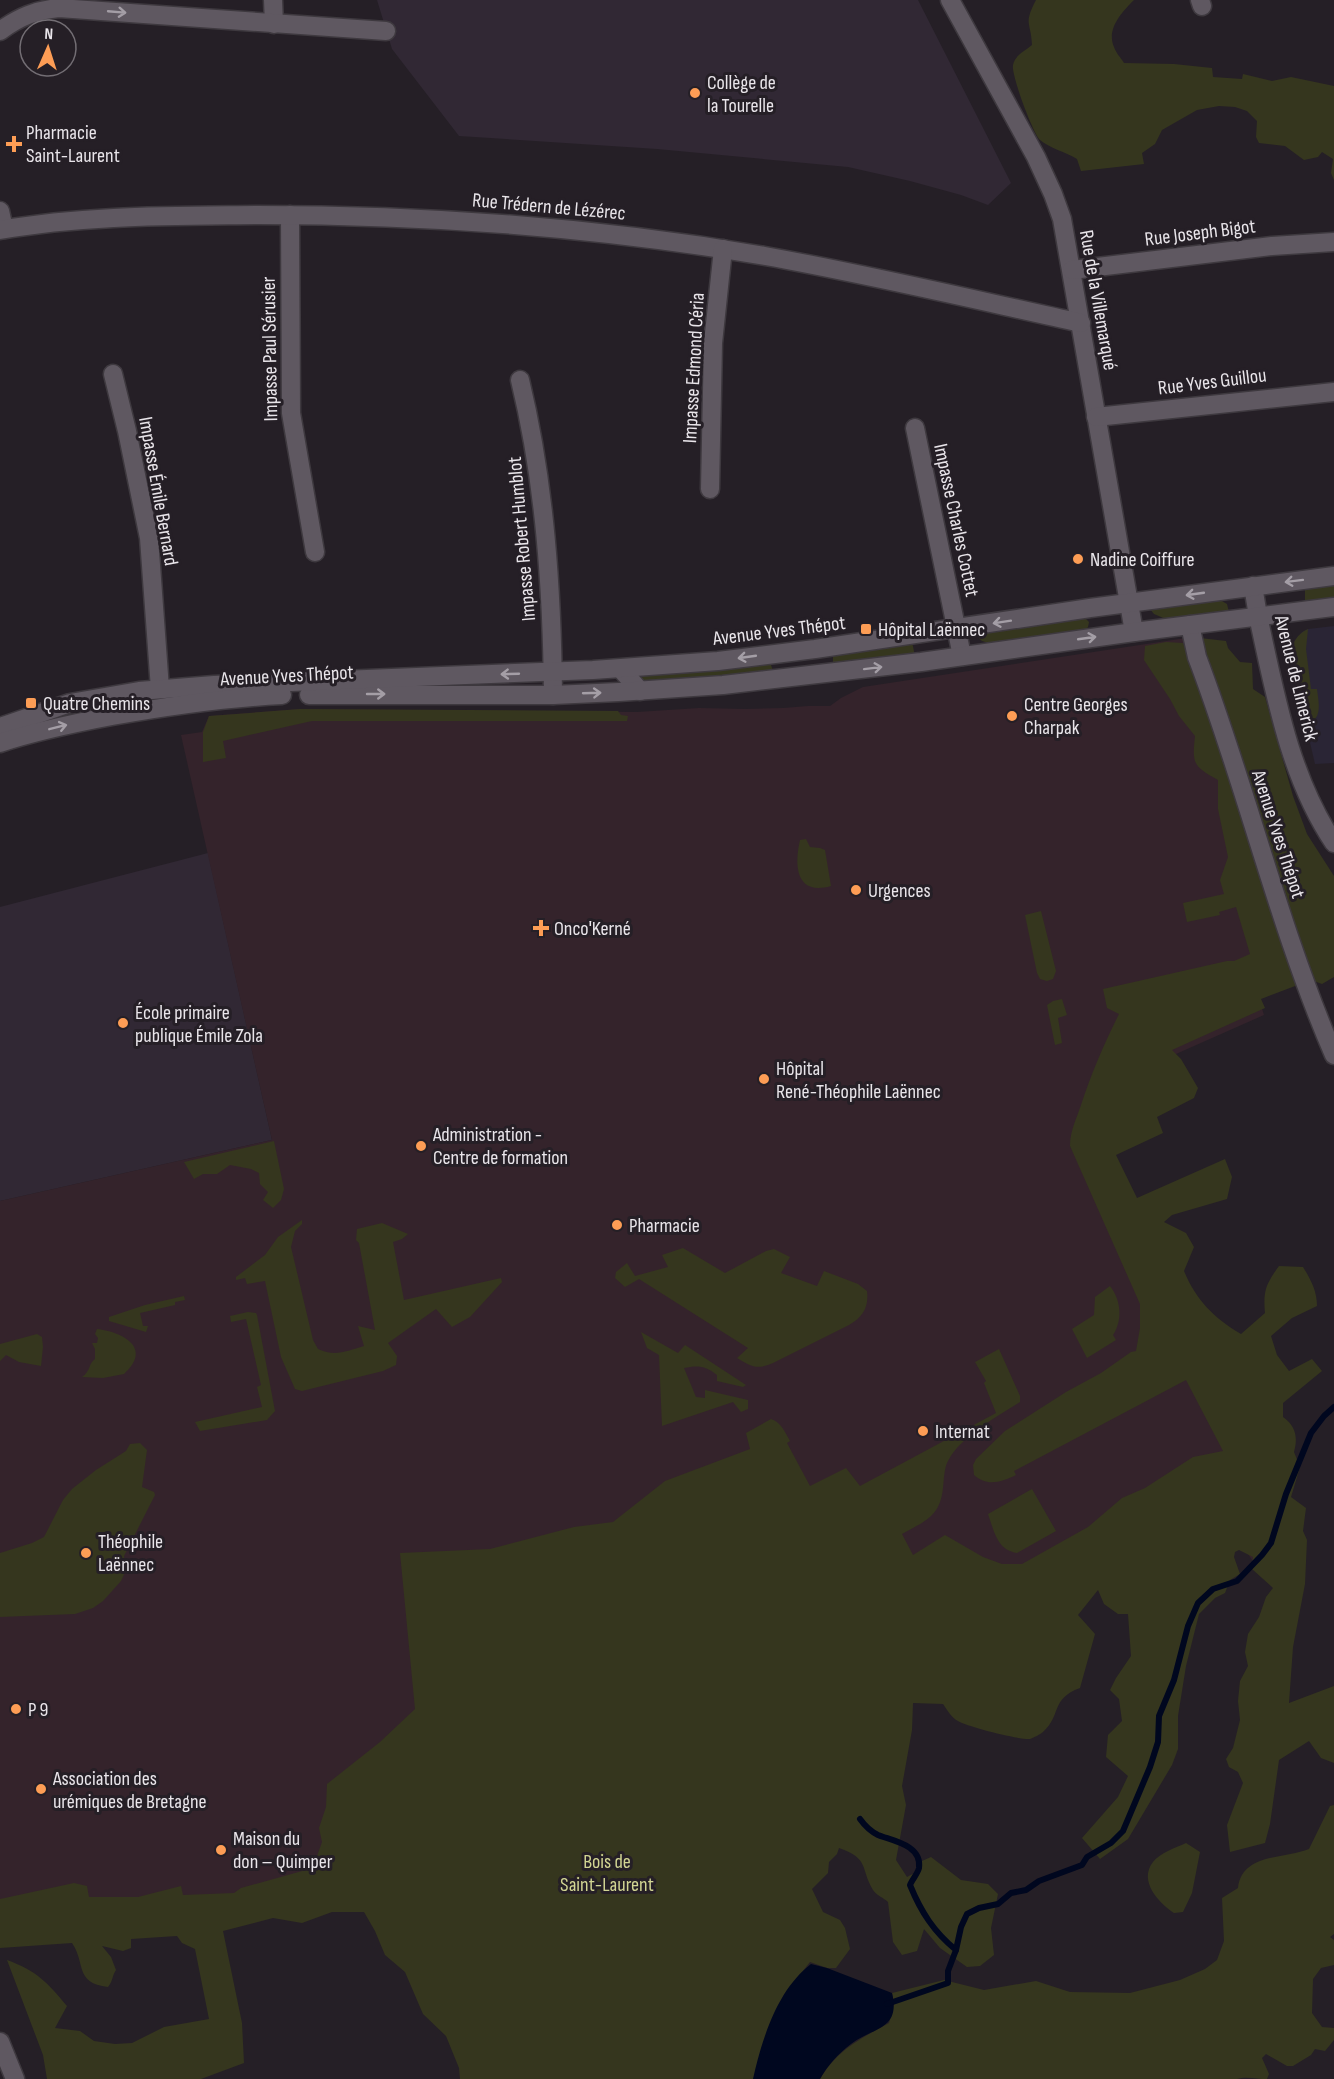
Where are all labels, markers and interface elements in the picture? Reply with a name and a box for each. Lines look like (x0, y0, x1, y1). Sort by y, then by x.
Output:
one-way arrow (107, 7, 127, 18)
north arrow (18, 18, 78, 78)
text: N (44, 25, 53, 44)
place label: Collège de la Tourelle (707, 71, 776, 118)
marker: Collège de la Tourelle (688, 86, 702, 100)
place label: Pharmacie Saint-Laurent (26, 121, 120, 168)
marker: Pharmacie Saint-Laurent (7, 137, 21, 151)
street label: Rue Trédern de Lézérec (471, 188, 627, 226)
street label: Rue Joseph Bigot (1143, 214, 1257, 252)
street label: Rue de la Villemarqué (1074, 228, 1122, 372)
street label: Impasse Paul Sérusier (257, 276, 283, 422)
street label: Impasse Edmond Céria (678, 292, 710, 444)
street label: Rue Yves Guillou (1157, 363, 1268, 401)
street label: Impasse Émile Bernard (133, 415, 183, 567)
street label: Impasse Charles Cottet (928, 441, 984, 599)
street label: Impasse Robert Humblot (503, 456, 541, 622)
place label: Nadine Coiffure (1090, 548, 1195, 572)
marker: Nadine Coiffure (1071, 552, 1085, 566)
one-way arrow (1284, 576, 1304, 587)
one-way arrow (1186, 589, 1206, 600)
street label: Avenue Yves Thépot (710, 611, 847, 651)
street label: Avenue de Limerick (1269, 612, 1323, 744)
one-way arrow (993, 616, 1013, 627)
place label: Hôpital Laënnec (878, 618, 985, 642)
marker: Hôpital Laënnec (859, 622, 873, 636)
one-way arrow (1077, 633, 1097, 644)
one-way arrow (737, 651, 757, 662)
street label: Avenue Yves Thépot (219, 661, 354, 692)
one-way arrow (863, 662, 883, 673)
one-way arrow (501, 668, 521, 679)
one-way arrow (582, 687, 602, 699)
one-way arrow (366, 688, 386, 700)
place label: Quatre Chemins (43, 692, 150, 716)
place label: Centre Georges Charpak (1024, 693, 1128, 740)
marker: Quatre Chemins (24, 696, 38, 710)
marker: Centre Georges Charpak (1005, 709, 1019, 723)
one-way arrow (48, 721, 67, 733)
street label: Avenue Yves Thépot (1246, 766, 1310, 901)
place label: Urgences (868, 879, 931, 903)
marker: Urgences (849, 883, 863, 897)
place label: Onco'Kerné (554, 917, 631, 941)
marker: Onco'Kerné (532, 919, 550, 937)
place label: École primaire publique Émile Zola (135, 1001, 263, 1048)
marker: École primaire publique Émile Zola (116, 1016, 130, 1030)
place label: Hôpital René-Théophile Laënnec (776, 1057, 941, 1104)
marker: Hôpital René-Théophile Laënnec (757, 1072, 771, 1086)
place label: Administration - Centre de formation (432, 1123, 568, 1170)
marker: Administration - Centre de formation (414, 1139, 428, 1153)
place label: Pharmacie (629, 1214, 700, 1238)
marker: Pharmacie (610, 1218, 624, 1232)
place label: Internat (935, 1420, 990, 1444)
marker: Internat (916, 1424, 930, 1438)
place label: Théophile Laënnec (98, 1530, 163, 1577)
marker: Théophile Laënnec (79, 1546, 93, 1560)
place label: P 9 (28, 1698, 48, 1722)
marker: P 9 (9, 1702, 23, 1716)
place label: Association des urémiques de Bretagne (52, 1767, 207, 1814)
marker: Association des urémiques de Bretagne (34, 1782, 48, 1796)
place label: Maison du don – Quimper (233, 1827, 333, 1874)
marker: Maison du don – Quimper (214, 1843, 228, 1857)
park label: Bois de Saint-Laurent (560, 1850, 654, 1897)

